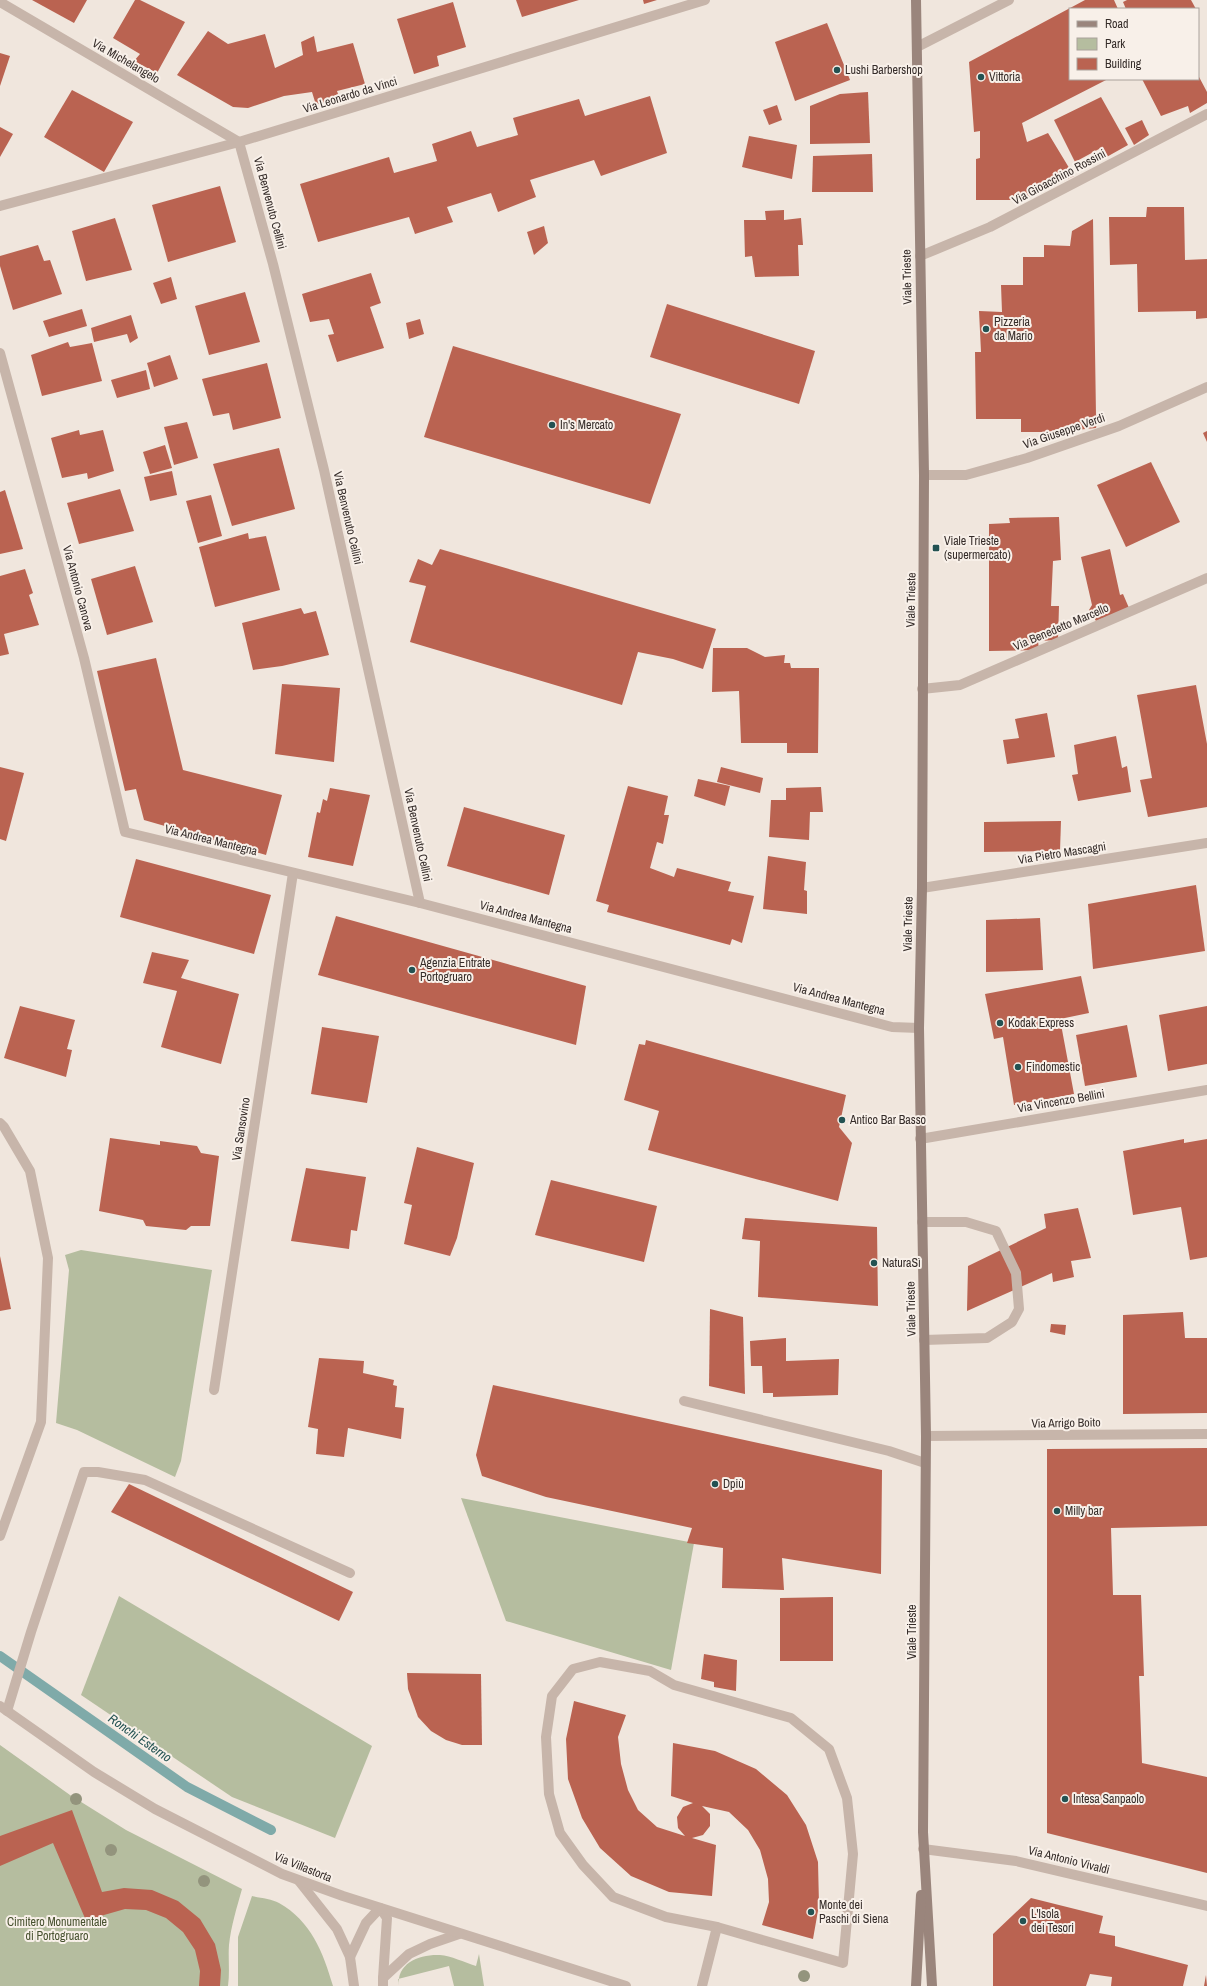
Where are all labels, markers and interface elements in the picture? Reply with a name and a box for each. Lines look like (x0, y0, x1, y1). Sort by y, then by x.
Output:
legend (1069, 8, 1199, 80)
text: Road (1105, 16, 1129, 32)
street label: Via Michelangelo (89, 35, 163, 87)
text: Park (1105, 36, 1125, 52)
text: Building (1105, 56, 1142, 72)
place label: Lushi Barbershop (845, 62, 923, 78)
marker: Lushi Barbershop (832, 65, 842, 75)
place label: Vittoria (989, 69, 1021, 85)
marker: Vittoria (976, 72, 986, 82)
street label: Via Leonardo da Vinci (301, 73, 399, 117)
street label: Via Gioacchino Rossini (1009, 146, 1109, 208)
street label: Via Benvenuto Cellini (250, 155, 290, 251)
street label: Viale Trieste (899, 249, 915, 305)
place label: Pizzeria da Mario (994, 314, 1033, 344)
marker: Pizzeria da Mario (981, 324, 991, 334)
street label: Via Giuseppe Verdi (1021, 409, 1107, 453)
place label: In's Mercato (560, 417, 613, 433)
marker: In's Mercato (547, 420, 557, 430)
street label: Via Benvenuto Cellini (330, 470, 366, 566)
place label: Viale Trieste (supermercato) (944, 533, 1011, 563)
marker: Viale Trieste (supermercato) (931, 543, 941, 553)
street label: Via Antonio Canova (59, 544, 97, 633)
street label: Viale Trieste (903, 572, 919, 628)
street label: Via Benedetto Marcello (1011, 600, 1111, 654)
street label: Via Benvenuto Cellini (400, 787, 436, 883)
street label: Via Andrea Mantegna (163, 821, 260, 859)
street label: Via Pietro Mascagni (1017, 838, 1107, 868)
street label: Viale Trieste (900, 896, 916, 952)
street label: Via Andrea Mantegna (478, 897, 574, 937)
place label: Agenzia Entrate Portogruaro (419, 955, 491, 985)
marker: Agenzia Entrate Portogruaro (407, 965, 417, 975)
street label: Via Andrea Mantegna (791, 979, 887, 1019)
place label: Kodak Express (1008, 1015, 1074, 1031)
marker: Kodak Express (995, 1018, 1005, 1028)
place label: Findomestic (1026, 1059, 1080, 1075)
marker: Findomestic (1013, 1062, 1023, 1072)
street label: Via Vincenzo Bellini (1016, 1085, 1106, 1117)
street label: Via Sansovino (228, 1096, 254, 1162)
place label: Antico Bar Basso (849, 1112, 926, 1128)
marker: Antico Bar Basso (837, 1115, 847, 1125)
place label: NaturaSì (882, 1255, 921, 1271)
marker: NaturaSì (869, 1258, 879, 1268)
street label: Viale Trieste (903, 1281, 919, 1337)
street label: Via Arrigo Boito (1031, 1414, 1101, 1432)
place label: Dpiù (723, 1476, 744, 1492)
marker: Dpiù (710, 1479, 720, 1489)
place label: Milly bar (1065, 1503, 1103, 1519)
marker: Milly bar (1052, 1506, 1062, 1516)
street label: Viale Trieste (904, 1604, 920, 1660)
water label: Ronchi Esterno (105, 1710, 175, 1766)
place label: Intesa Sanpaolo (1073, 1791, 1144, 1807)
marker: Intesa Sanpaolo (1060, 1794, 1070, 1804)
street label: Via Antonio Vivaldi (1027, 1842, 1111, 1878)
street label: Via Villastorta (272, 1848, 335, 1886)
place label: Monte dei Paschi di Siena (819, 1897, 889, 1927)
place label: L'Isola dei Tesori (1031, 1906, 1074, 1936)
marker: Monte dei Paschi di Siena (806, 1907, 816, 1917)
park label: Cimitero Monumentale di Portogruaro (7, 1914, 107, 1944)
marker: L'Isola dei Tesori (1018, 1916, 1028, 1926)

